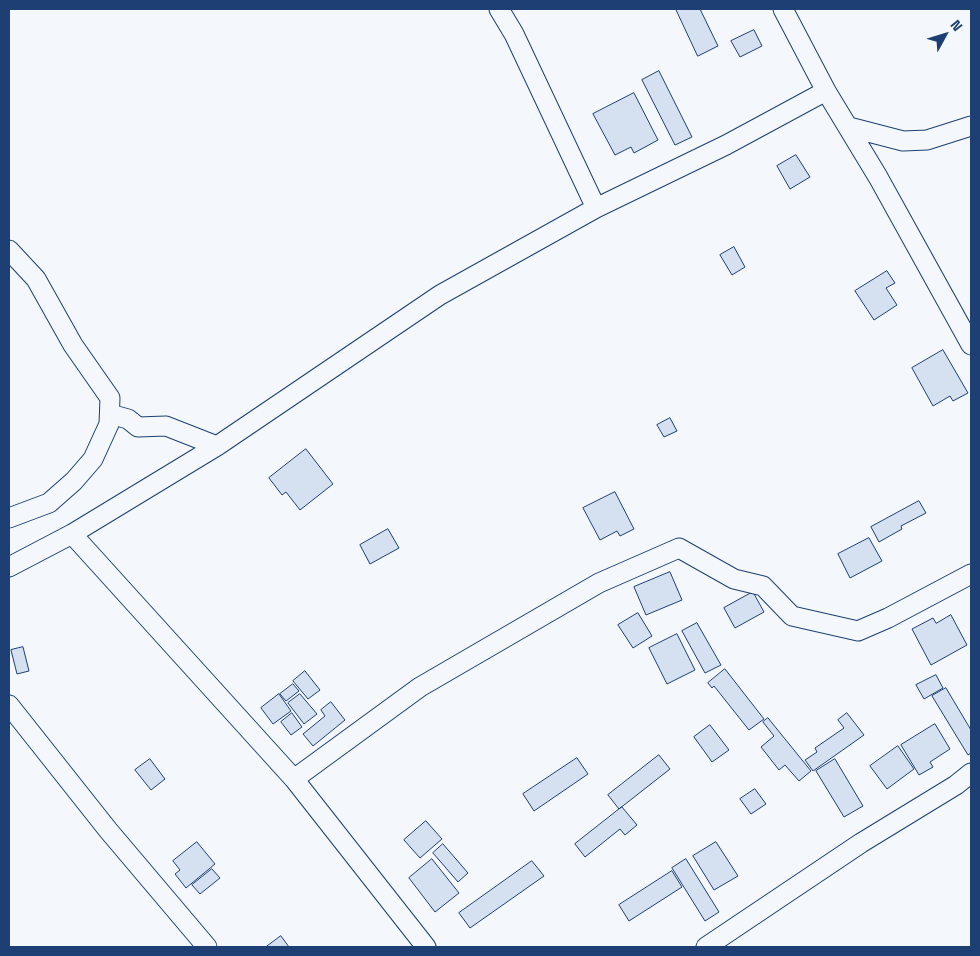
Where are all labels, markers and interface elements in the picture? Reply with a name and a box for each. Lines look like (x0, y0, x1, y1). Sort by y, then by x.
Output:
north arrow (920, 10, 970, 60)
text: N (947, 16, 967, 35)

